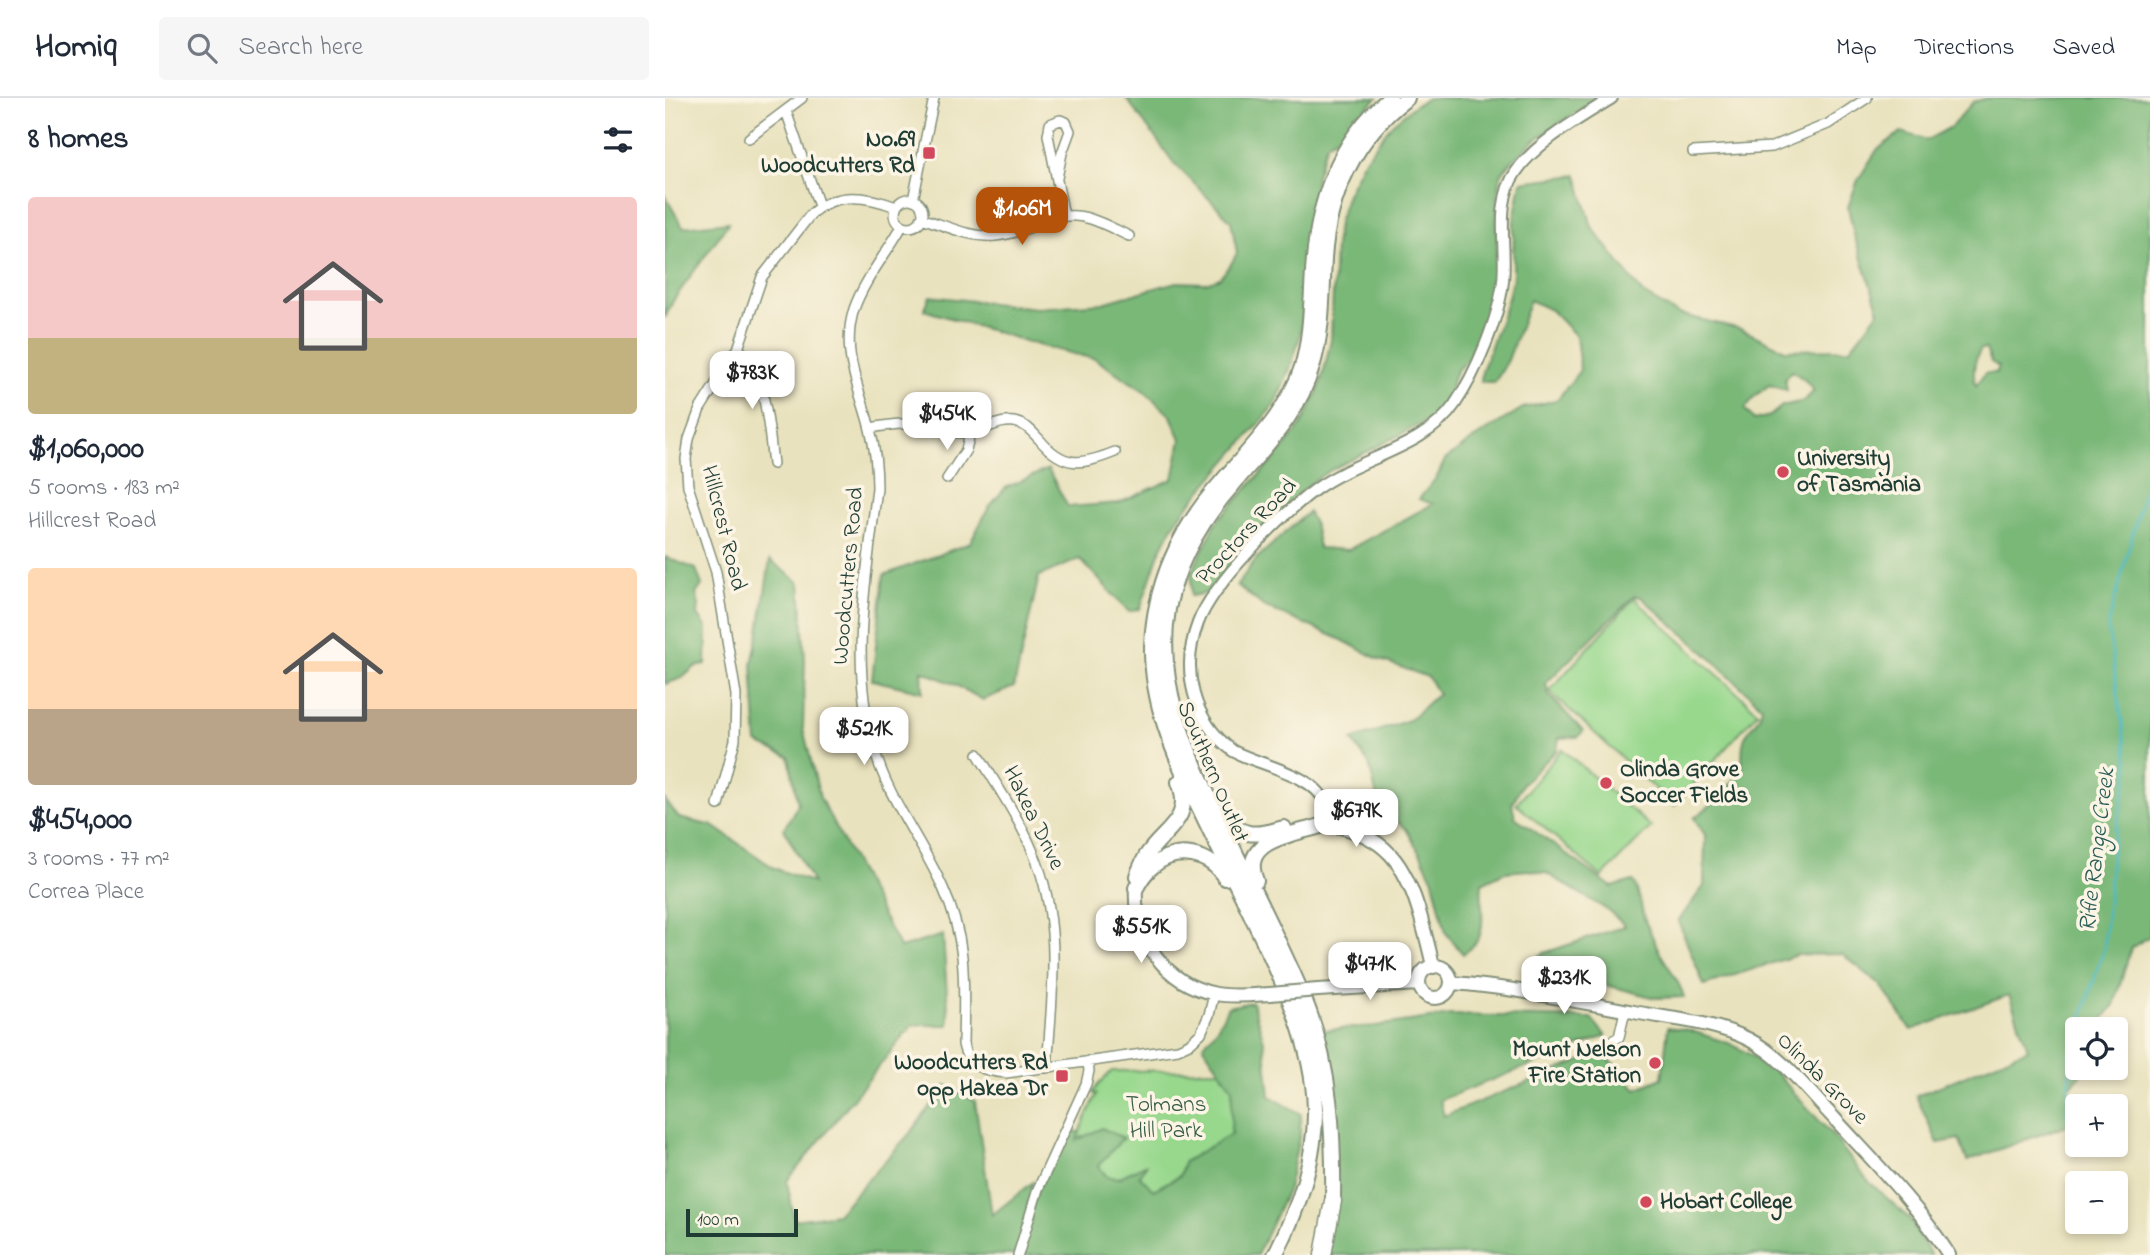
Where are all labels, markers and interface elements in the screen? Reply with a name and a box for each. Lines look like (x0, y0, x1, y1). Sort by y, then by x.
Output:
search box (159, 17, 649, 80)
text: Homiq (35, 24, 117, 72)
icon: search (183, 29, 221, 67)
text: Search here (239, 29, 363, 67)
text: Map (1836, 31, 1877, 66)
text: Directions (1915, 31, 2014, 66)
text: Saved (2052, 31, 2115, 66)
text: 8 homes (28, 118, 129, 162)
icon: filters (599, 121, 637, 159)
place label: No.69 Woodcutters Rd (761, 124, 916, 183)
marker: No.69 Woodcutters Rd (921, 145, 937, 161)
pin: $1.06M (965, 188, 1079, 247)
text: $1.06M (992, 193, 1052, 226)
icon: home (270, 243, 396, 369)
pin: $783K (703, 352, 801, 411)
text: $783K (726, 357, 778, 390)
pin: $454K (898, 392, 996, 452)
text: $454K (918, 398, 976, 431)
text: $1,060,000 (28, 428, 144, 472)
place label: University of Tasmania (1797, 443, 1921, 502)
street label: Hillcrest Road (691, 462, 755, 594)
marker: University of Tasmania (1775, 464, 1791, 480)
street label: Proctors Road (1189, 471, 1305, 593)
text: 5 rooms · 183 m² (28, 472, 180, 505)
street label: Woodcutters Road (825, 486, 873, 666)
text: Hillcrest Road (28, 505, 156, 538)
icon: home (270, 614, 396, 740)
street label: Southern Outlet (1167, 696, 1257, 848)
pin: $521K (815, 708, 913, 767)
text: $521K (836, 713, 892, 746)
place label: Olinda Grove Soccer Fields (1620, 754, 1748, 813)
street label: Hakea Drive (994, 760, 1073, 876)
water label: Rifle Range Creek (2071, 765, 2126, 934)
marker: Olinda Grove Soccer Fields (1598, 775, 1614, 791)
pin: $679K (1307, 790, 1405, 849)
text: $679K (1330, 795, 1382, 828)
text: $454,000 (28, 799, 132, 843)
text: 3 rooms · 77 m² (28, 843, 170, 876)
text: Correa Place (28, 876, 144, 909)
pin: $551K (1092, 906, 1190, 965)
text: $551K (1112, 911, 1170, 944)
pin: $471K (1321, 942, 1419, 1002)
text: $471K (1344, 948, 1396, 981)
pin: $231K (1515, 956, 1613, 1016)
text: $231K (1537, 962, 1591, 995)
map controls (2065, 1017, 2128, 1234)
button: locate (2065, 1017, 2128, 1080)
street label: Olinda Grove (1768, 1025, 1876, 1133)
place label: Mount Nelson Fire Station (1512, 1034, 1641, 1093)
place label: Woodcutters Rd opp Hakea Dr (894, 1047, 1049, 1106)
marker: Mount Nelson Fire Station (1647, 1055, 1663, 1071)
marker: Woodcutters Rd opp Hakea Dr (1054, 1068, 1070, 1084)
park label: Tolmans Hill Park (1126, 1089, 1206, 1148)
button: + (2065, 1094, 2128, 1157)
button: − (2065, 1171, 2128, 1234)
place label: Hobart College (1660, 1186, 1793, 1221)
marker: Hobart College (1638, 1194, 1654, 1210)
scale bar (686, 1206, 798, 1238)
text: 100 m (697, 1207, 739, 1234)

